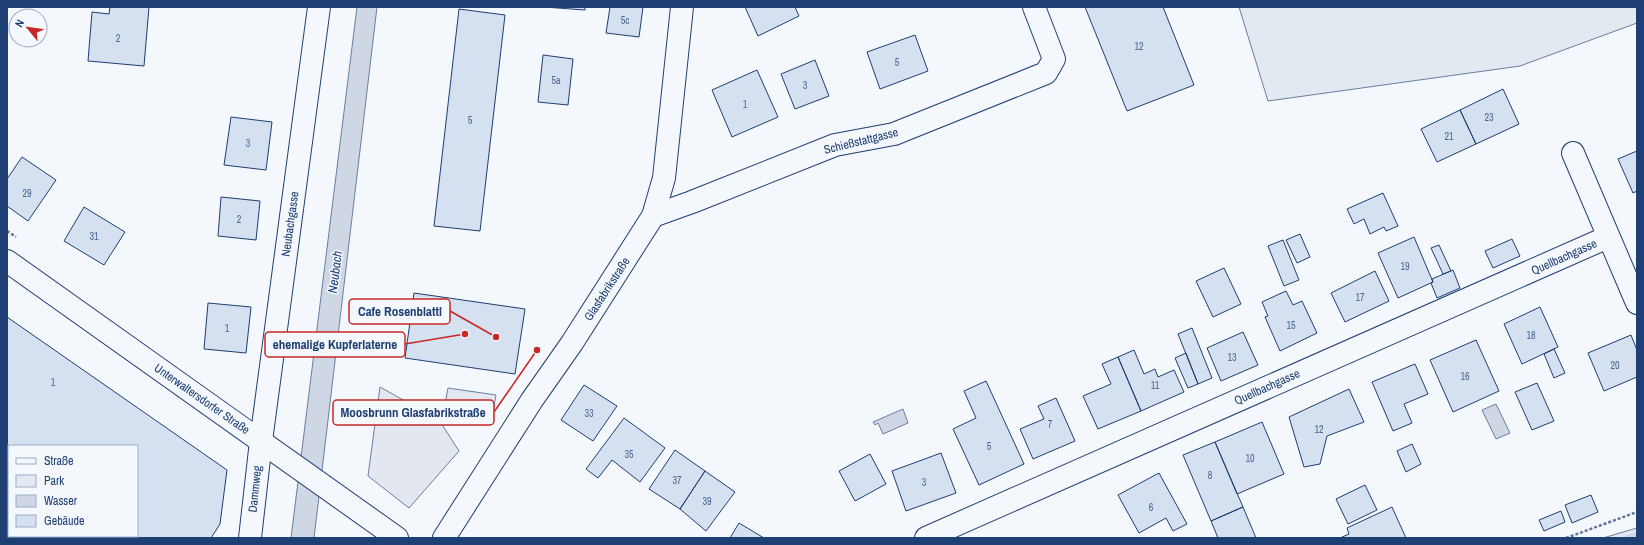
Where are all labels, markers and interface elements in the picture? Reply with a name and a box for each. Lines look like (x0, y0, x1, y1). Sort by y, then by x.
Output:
north arrow (8, 8, 48, 48)
house number: 5c (621, 14, 629, 27)
text: N (12, 17, 27, 29)
house number: 2 (116, 32, 121, 45)
house number: 12 (1134, 40, 1144, 53)
house number: 5 (895, 56, 900, 69)
house number: 5a (551, 74, 561, 87)
house number: 3 (803, 79, 808, 92)
house number: 1 (743, 98, 748, 111)
house number: 23 (1484, 111, 1494, 124)
house number: 5 (468, 114, 473, 127)
street label: Schießstattgasse (822, 124, 900, 158)
house number: 21 (1444, 130, 1454, 143)
house number: 3 (246, 137, 251, 150)
house number: 29 (22, 187, 32, 200)
street label: Neubachgasse (278, 190, 302, 258)
house number: 2 (237, 213, 242, 226)
house number: 31 (89, 230, 99, 243)
street label: Quellbachgasse (1529, 235, 1599, 279)
water label: Neubach (324, 250, 346, 294)
street label: Glasfabrikstraße (580, 254, 634, 324)
house number: 19 (1400, 260, 1410, 273)
house number: 17 (1355, 291, 1365, 304)
callout: Cafe Rosenblattl (349, 299, 450, 324)
text: Cafe Rosenblattl (358, 303, 442, 320)
house number: 15 (1286, 319, 1296, 332)
house number: 1 (225, 322, 230, 335)
house number: 18 (1526, 329, 1536, 342)
callout: ehemalige Kupferlaterne (265, 332, 405, 357)
text: ehemalige Kupferlaterne (273, 336, 397, 353)
house number: 13 (1227, 351, 1237, 364)
house number: 20 (1610, 359, 1620, 372)
street label: Unterwaltersdorfer Straße (151, 360, 253, 438)
street label: Quellbachgasse (1232, 365, 1302, 409)
house number: 16 (1460, 370, 1470, 383)
house number: 1 (51, 376, 56, 389)
house number: 11 (1151, 379, 1160, 392)
callout: Moosbrunn Glasfabrikstraße (333, 400, 494, 425)
text: Moosbrunn Glasfabrikstraße (340, 404, 486, 421)
house number: 33 (584, 407, 594, 420)
house number: 7 (1048, 418, 1053, 431)
house number: 12 (1314, 423, 1324, 436)
house number: 5 (987, 440, 992, 453)
legend (8, 445, 138, 537)
house number: 35 (624, 448, 634, 461)
house number: 10 (1245, 452, 1255, 465)
text: Straße (44, 453, 74, 469)
street label: Dammweg (245, 464, 265, 513)
house number: 8 (1208, 469, 1213, 482)
text: Park (44, 473, 64, 489)
house number: 37 (672, 474, 682, 487)
house number: 3 (922, 476, 927, 489)
text: Wasser (44, 493, 78, 509)
house number: 39 (702, 495, 712, 508)
house number: 6 (1149, 501, 1154, 514)
text: Gebäude (44, 513, 85, 529)

